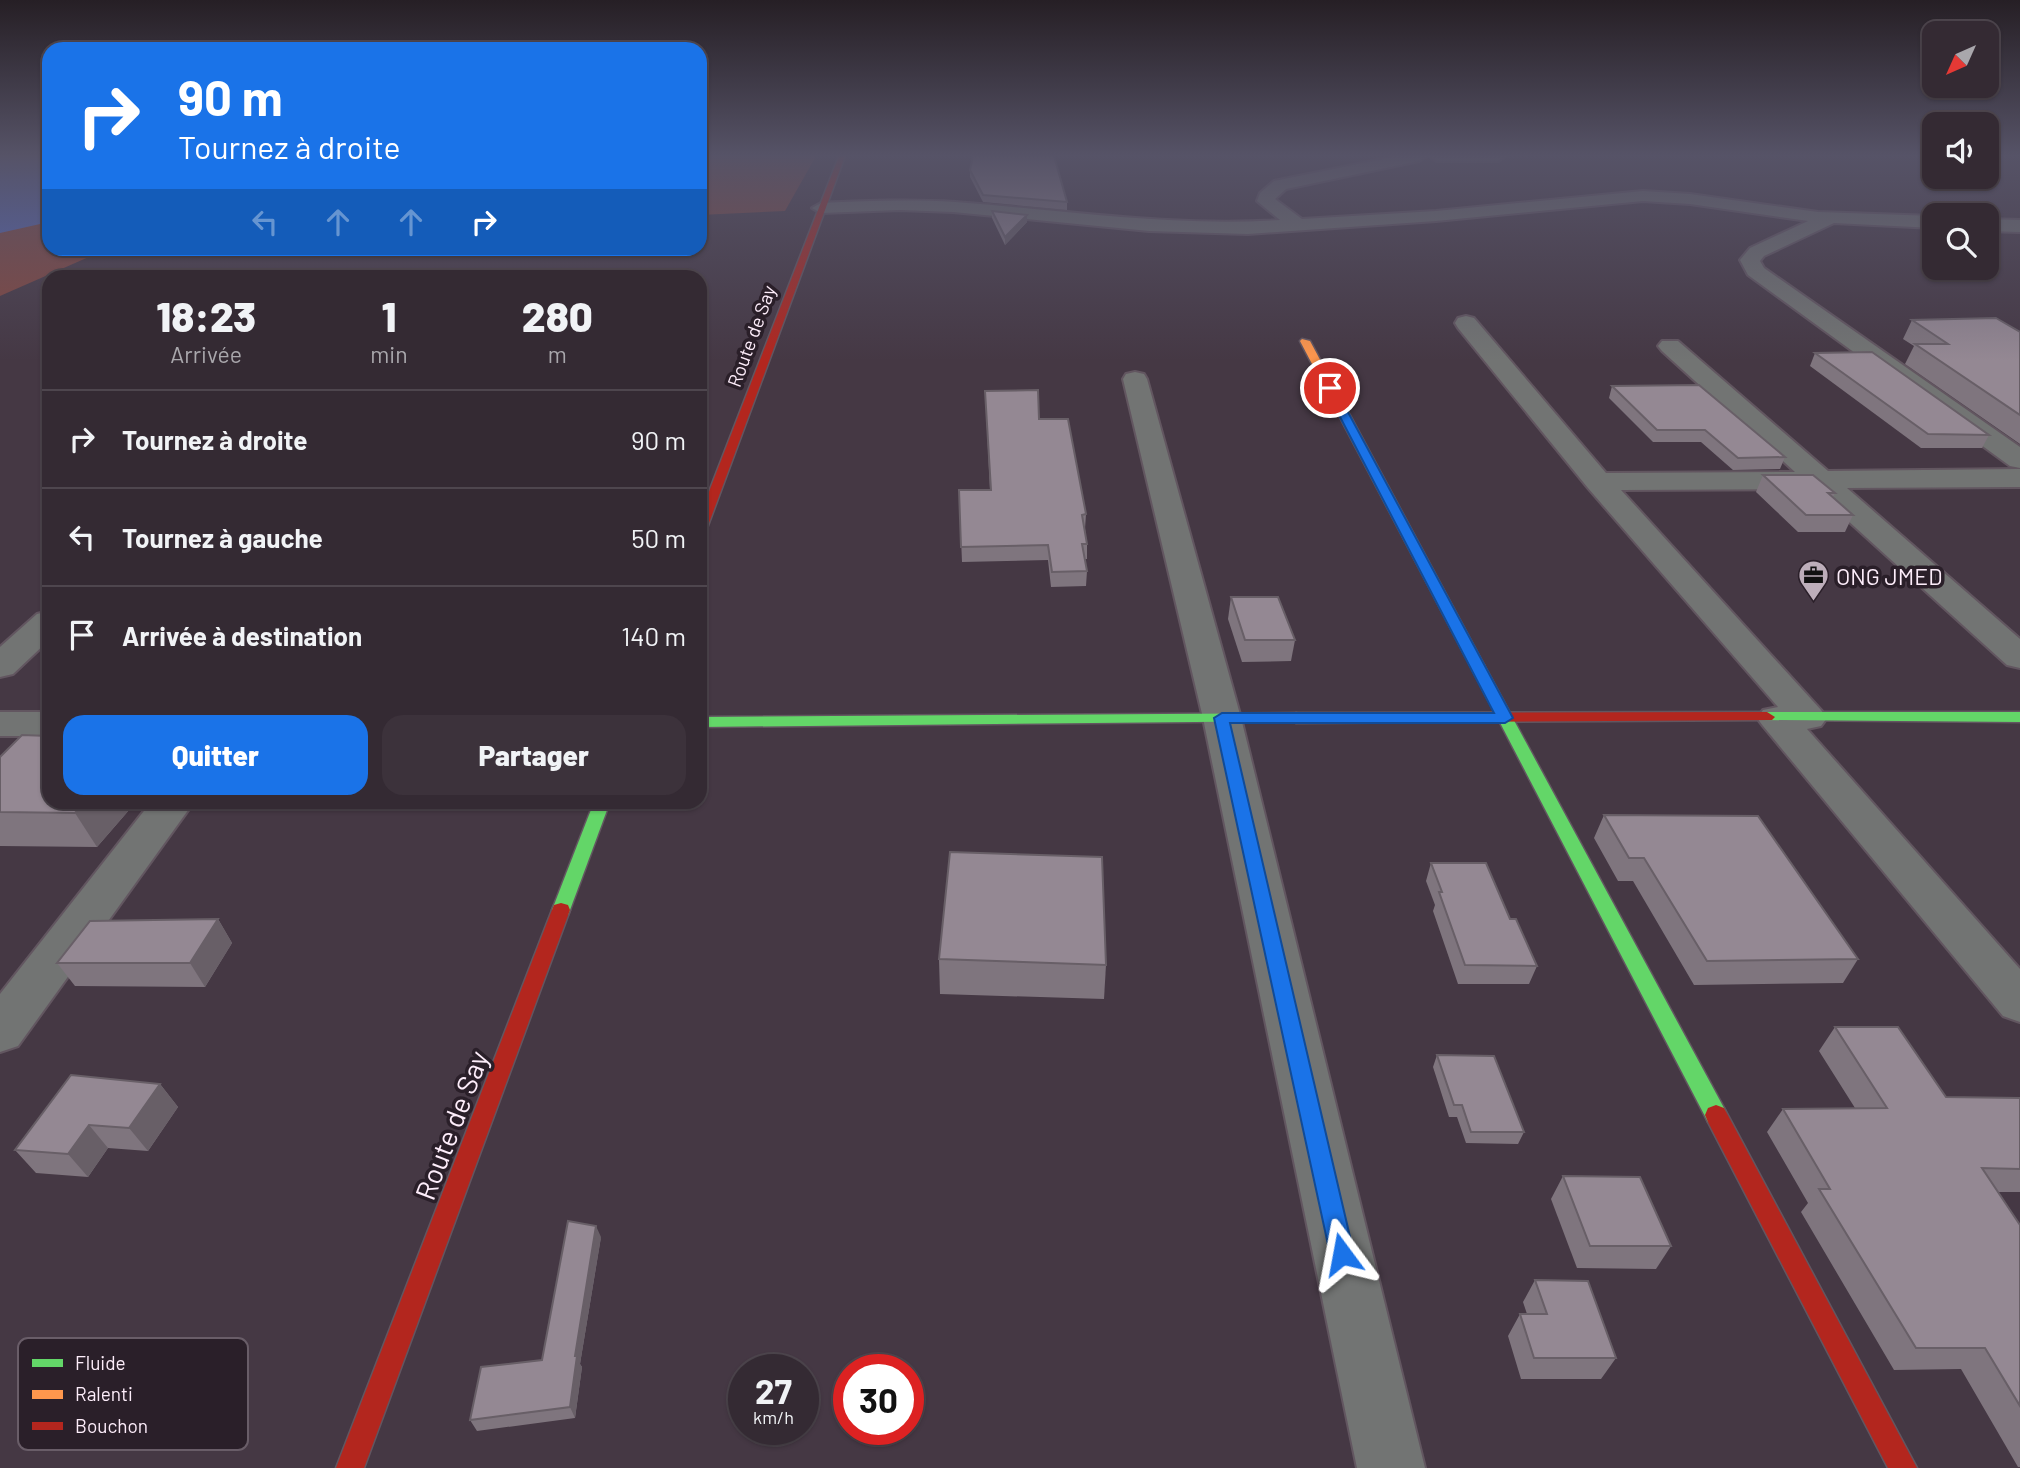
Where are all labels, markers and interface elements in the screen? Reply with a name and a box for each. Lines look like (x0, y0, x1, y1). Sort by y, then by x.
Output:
north arrow (1922, 21, 1998, 98)
map controls (1922, 21, 1999, 280)
text: 90 m (178, 67, 283, 126)
icon: right (63, 70, 154, 161)
button: sound (1922, 112, 1999, 189)
text: Tournez à droite (178, 127, 400, 165)
icon: left (246, 203, 284, 241)
icon: ahead (319, 203, 357, 241)
icon: ahead (392, 203, 430, 241)
icon: right (465, 203, 503, 241)
button: search (1922, 203, 1999, 280)
street label: Route de Say (722, 282, 780, 390)
text: 18:23 (156, 290, 256, 340)
text: 1 (381, 290, 396, 340)
text: 280 (522, 290, 593, 340)
text: Arrivée (170, 340, 242, 368)
text: min (370, 340, 408, 368)
text: m (548, 340, 567, 368)
pin (1300, 358, 1360, 418)
icon: arrive (1311, 369, 1349, 407)
icon: right (63, 420, 101, 458)
text: Tournez à droite (122, 424, 307, 455)
text: 90 m (631, 424, 686, 455)
icon: left (63, 518, 101, 556)
text: Tournez à gauche (122, 522, 323, 553)
text: 50 m (631, 522, 686, 553)
office icon: ONG JMED (1796, 559, 1830, 603)
place label: ONG JMED (1836, 562, 1942, 590)
icon: arrive (63, 616, 101, 654)
text: Arrivée à destination (122, 620, 362, 651)
text: 140 m (621, 620, 686, 651)
button: Quitter (63, 715, 368, 795)
button: Partager (382, 715, 686, 795)
street label: Route de Say (407, 1046, 495, 1204)
position arrow (1305, 1217, 1379, 1291)
legend (18, 1338, 248, 1450)
text: Fluide (75, 1351, 126, 1374)
speed limit sign: 30 (833, 1354, 924, 1445)
text: 27 (755, 1369, 792, 1411)
text: Ralenti (75, 1382, 133, 1405)
text: km/h (753, 1406, 794, 1428)
text: Bouchon (75, 1414, 148, 1437)

